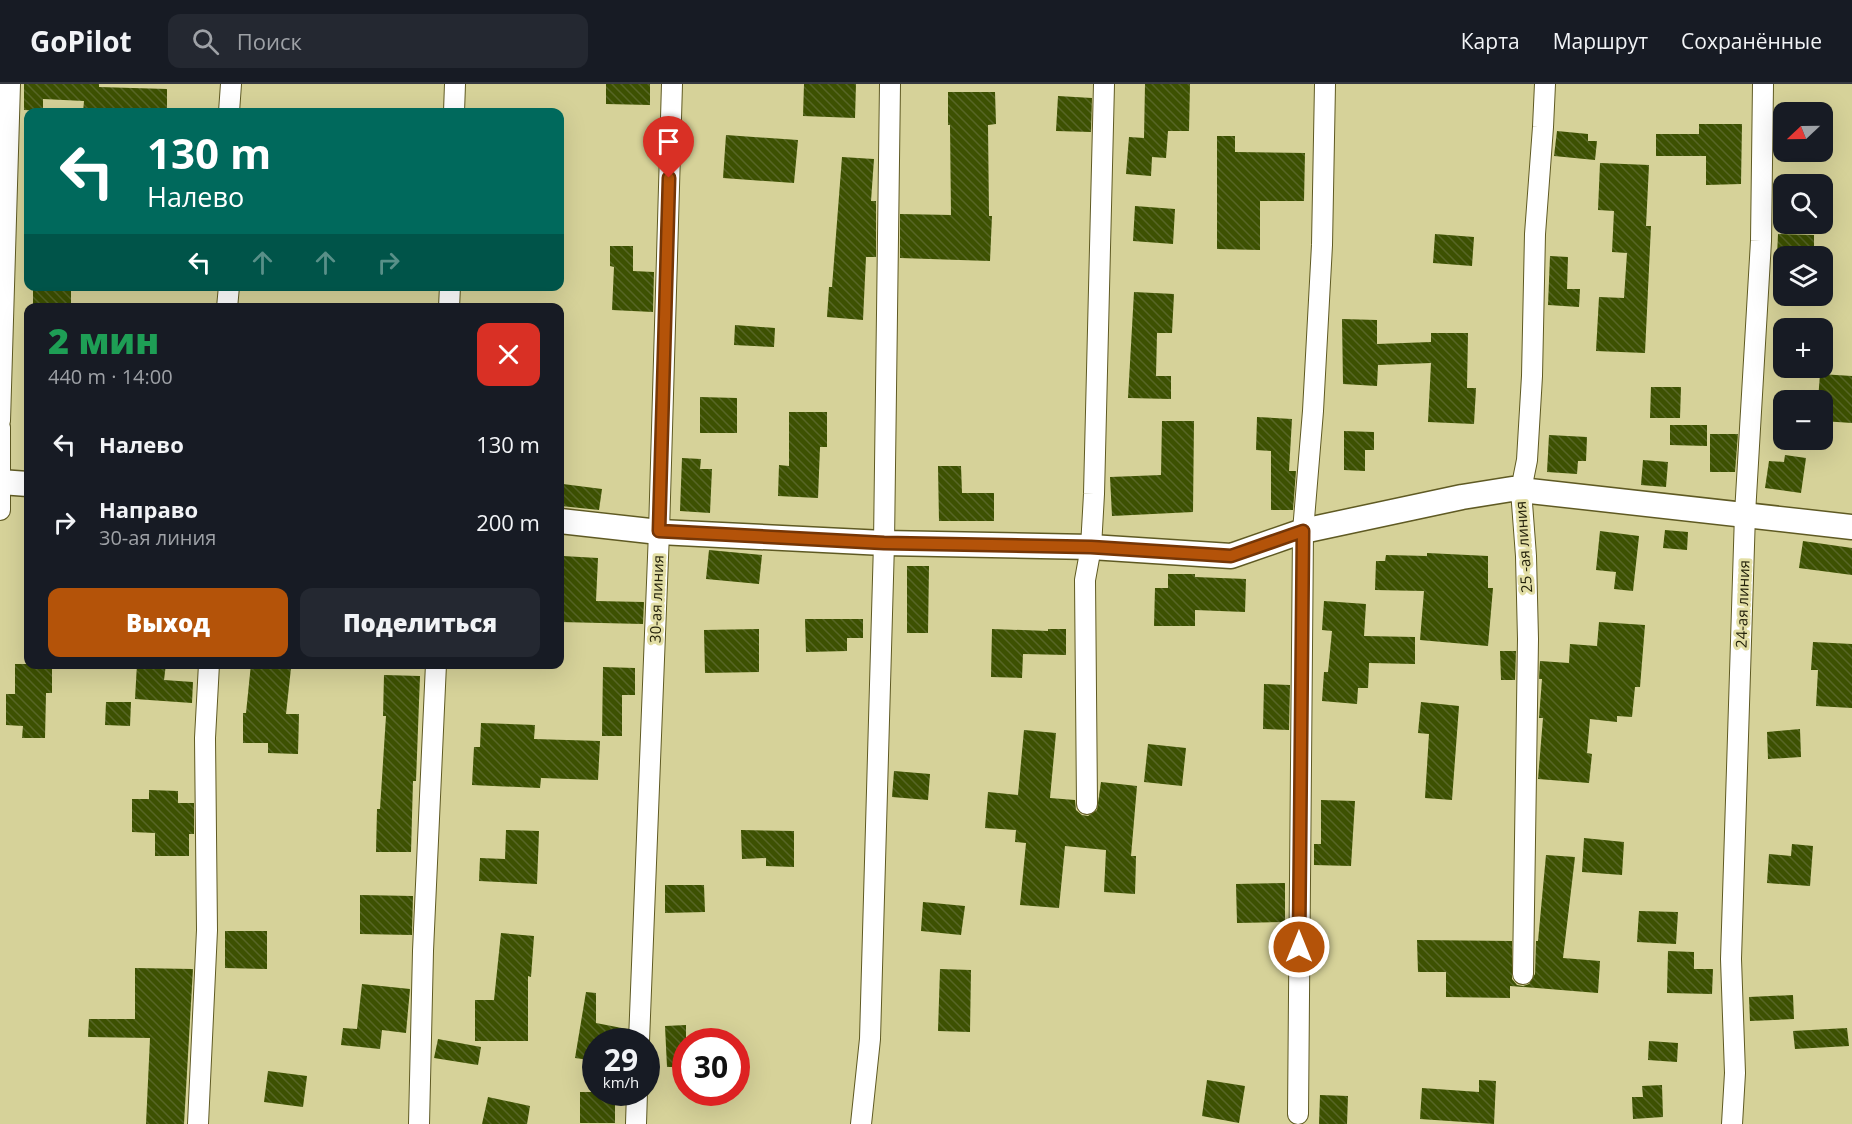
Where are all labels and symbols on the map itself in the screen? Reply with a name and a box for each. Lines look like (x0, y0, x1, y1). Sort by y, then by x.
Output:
north arrow (1773, 102, 1833, 162)
pin (643, 116, 694, 178)
street label: 25 -ая линия (1510, 501, 1536, 594)
street label: 30-ая линия (644, 555, 668, 643)
street label: 24-ая линия (1730, 560, 1754, 648)
position arrow (1267, 915, 1331, 979)
speed limit sign: 30 (672, 1028, 750, 1106)

